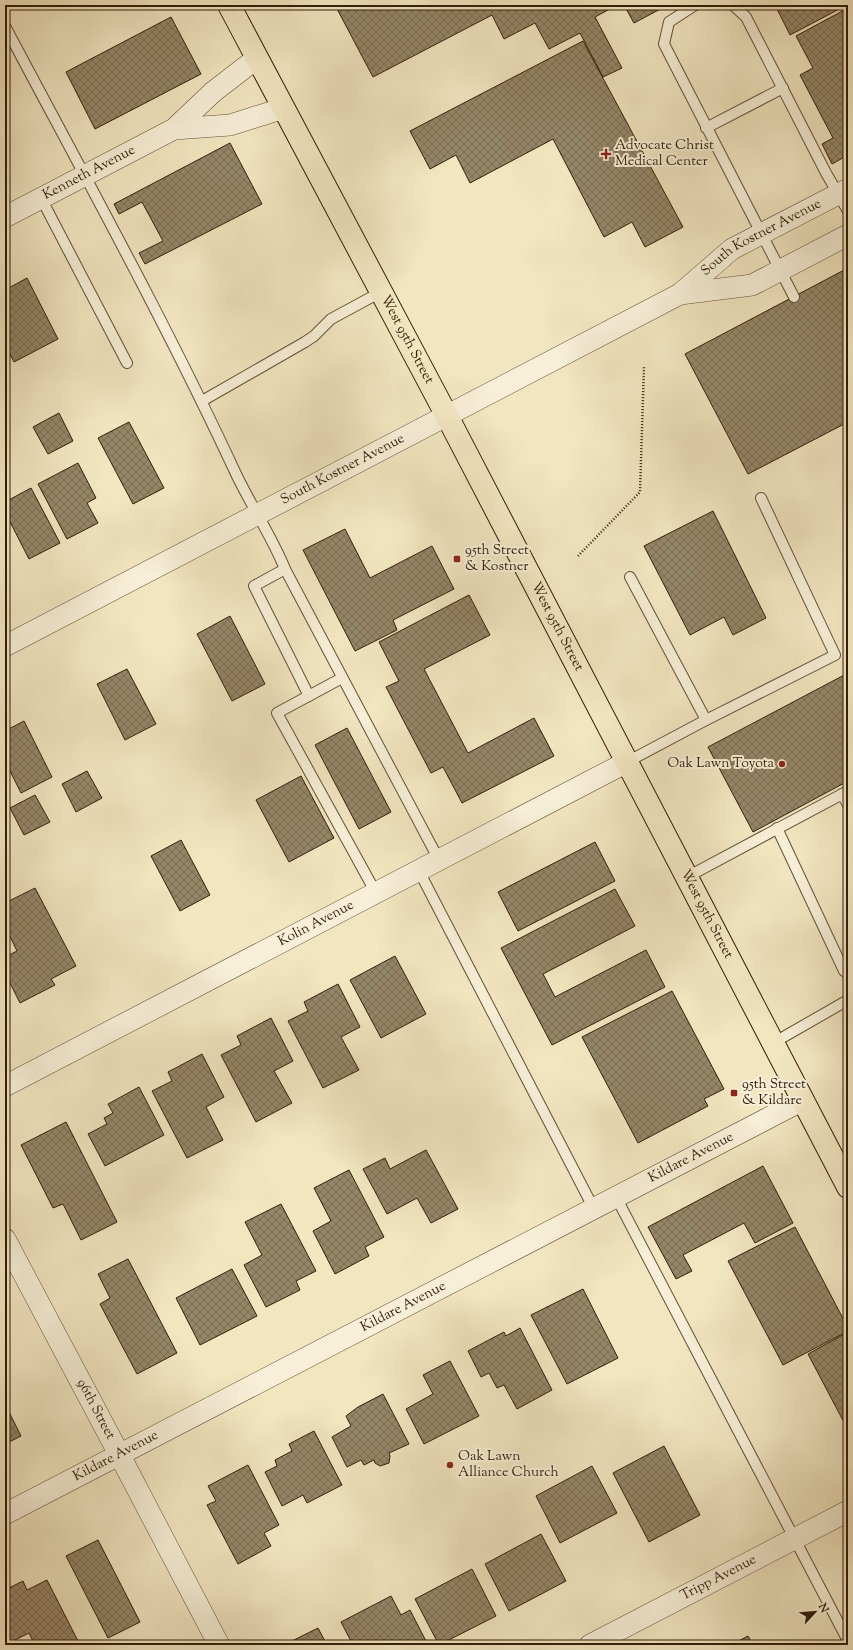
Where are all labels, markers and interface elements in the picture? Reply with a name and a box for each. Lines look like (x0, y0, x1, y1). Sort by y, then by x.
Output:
place label: Advocate Christ Medical Center (615, 136, 714, 172)
street label: Kenneth Avenue (40, 141, 139, 205)
marker: Advocate Christ Medical Center (600, 148, 612, 160)
street label: South Kostner Avenue (697, 194, 825, 281)
street label: West 95th Street (375, 292, 438, 388)
street label: South Kostner Avenue (277, 429, 408, 510)
place label: 95th Street & Kostner (465, 541, 529, 577)
marker: 95th Street & Kostner (452, 554, 462, 564)
street label: West 95th Street (525, 579, 588, 675)
place label: Oak Lawn Toyota (667, 754, 775, 774)
marker: Oak Lawn Toyota (777, 759, 787, 769)
street label: West 95th Street (675, 866, 738, 963)
street label: Kolin Avenue (275, 896, 358, 952)
place label: 95th Street & Kildare (742, 1075, 806, 1111)
marker: 95th Street & Kildare (729, 1088, 739, 1098)
street label: Kildare Avenue (645, 1128, 737, 1188)
street label: Kildare Avenue (357, 1277, 450, 1338)
street label: 96th Street (71, 1376, 120, 1443)
street label: Kildare Avenue (70, 1426, 162, 1487)
place label: Oak Lawn Alliance Church (458, 1447, 559, 1483)
marker: Oak Lawn Alliance Church (445, 1460, 455, 1470)
street label: Tripp Avenue (677, 1550, 760, 1606)
north arrow (795, 1592, 835, 1632)
text: N (814, 1600, 832, 1616)

